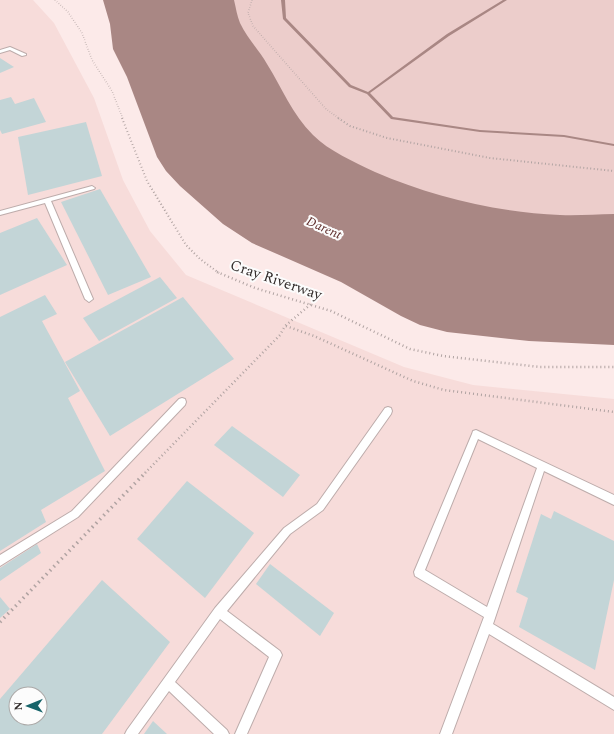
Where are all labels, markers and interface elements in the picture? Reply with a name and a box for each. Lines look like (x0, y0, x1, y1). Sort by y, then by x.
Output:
water label: Darent (303, 211, 346, 245)
street label: Cray Riverway (227, 253, 326, 307)
north arrow (8, 686, 48, 726)
text: N (10, 702, 27, 711)

